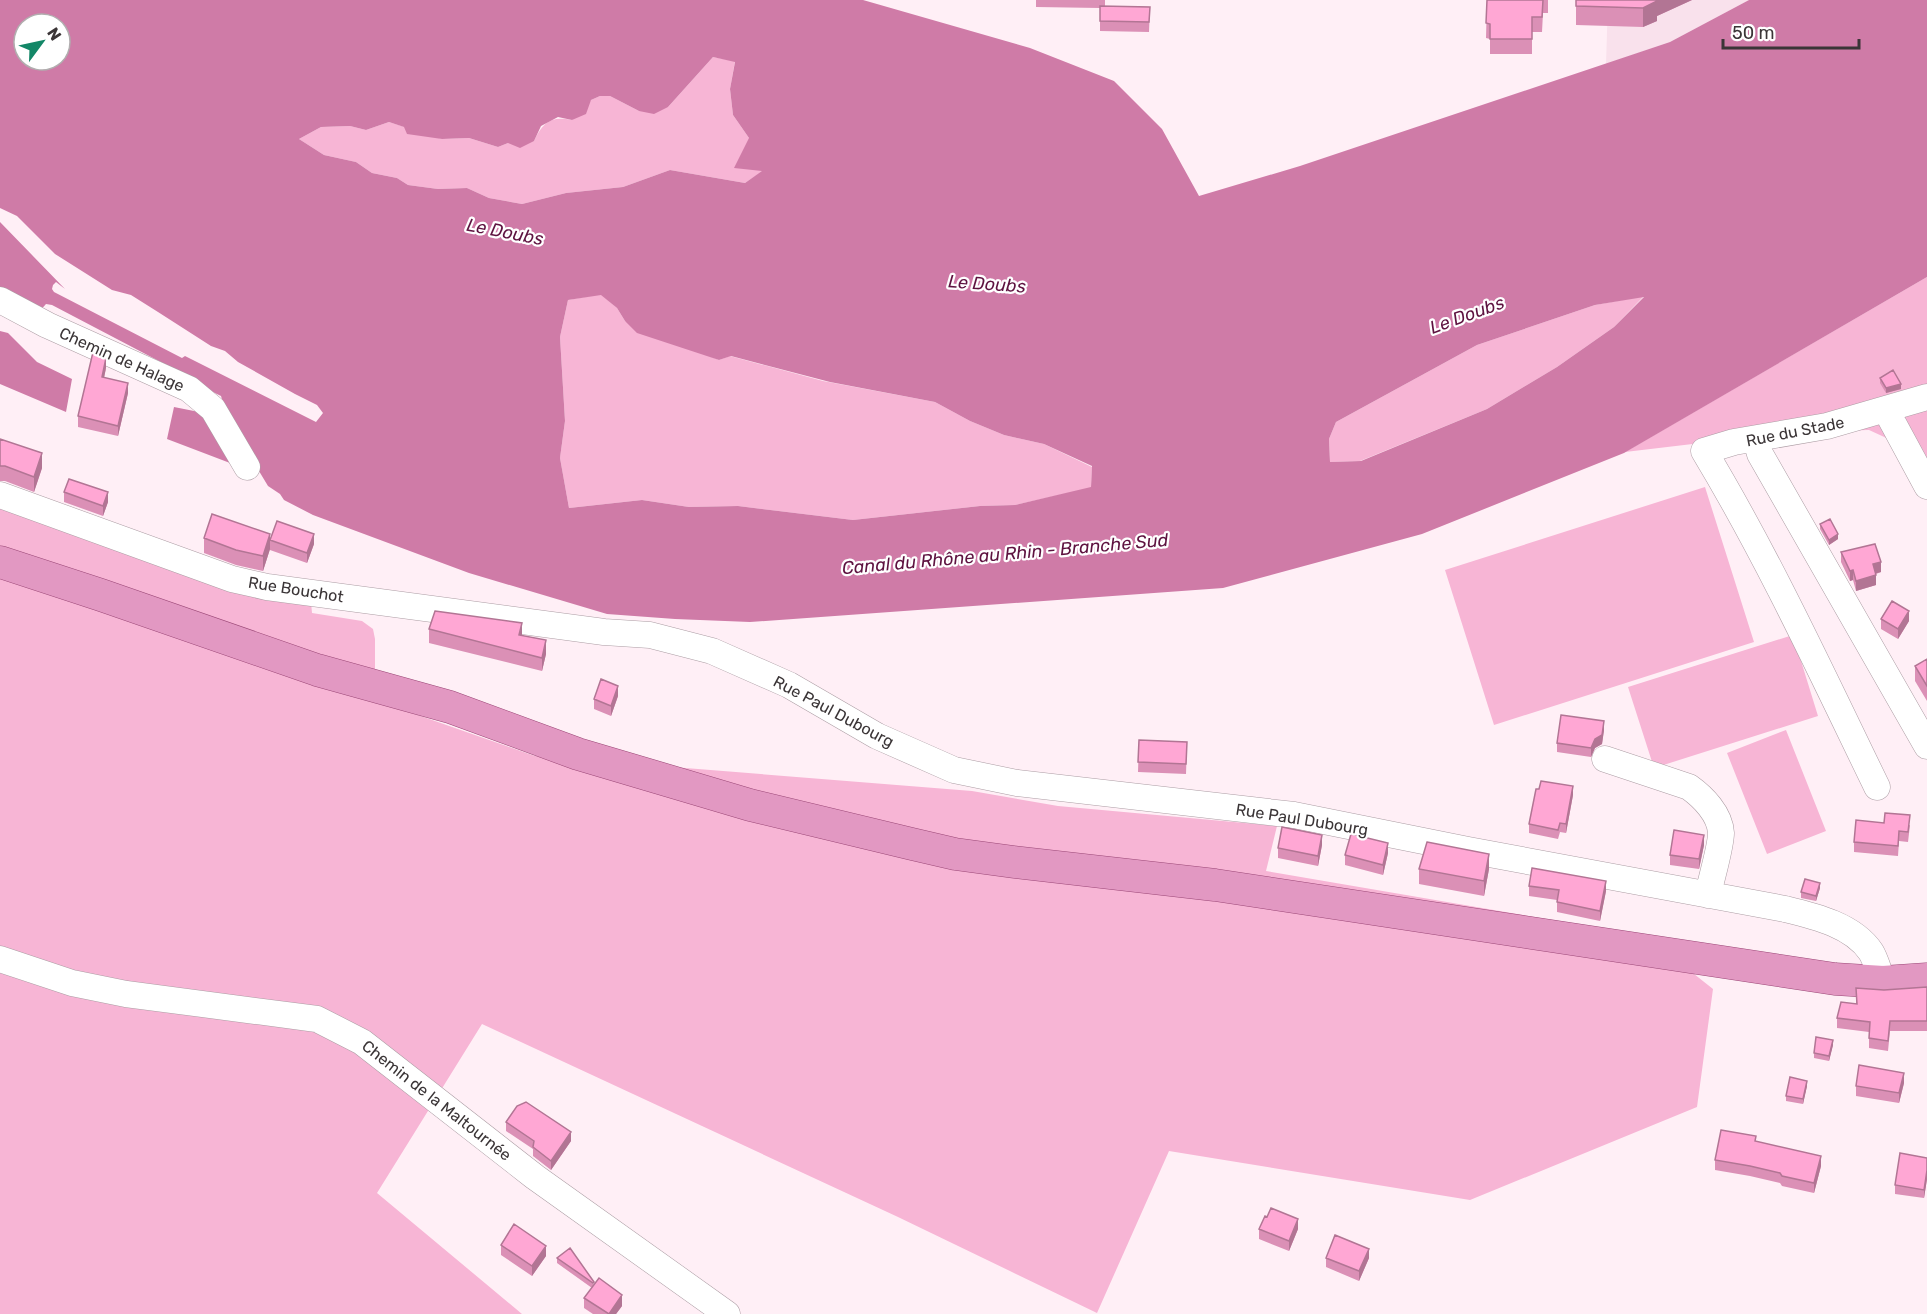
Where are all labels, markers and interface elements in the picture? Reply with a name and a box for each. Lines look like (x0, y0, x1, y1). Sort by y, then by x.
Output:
north arrow (12, 12, 72, 72)
scale bar (1723, 12, 1860, 50)
text: 50 m (1732, 22, 1775, 44)
text: N (43, 24, 65, 44)
water label: Le Doubs (465, 214, 545, 250)
water label: Le Doubs (947, 270, 1027, 298)
water label: Le Doubs (1427, 291, 1507, 339)
street label: Chemin de Halage (56, 323, 187, 396)
street label: Rue du Stade (1744, 413, 1846, 450)
water label: Canal du Rhône au Rhin - Branche Sud (841, 529, 1169, 579)
street label: Rue Bouchot (247, 573, 345, 606)
street label: Rue Paul Dubourg (770, 672, 897, 751)
street label: Rue Paul Dubourg (1234, 800, 1370, 839)
street label: Chemin de la Maltournée (358, 1036, 515, 1165)

